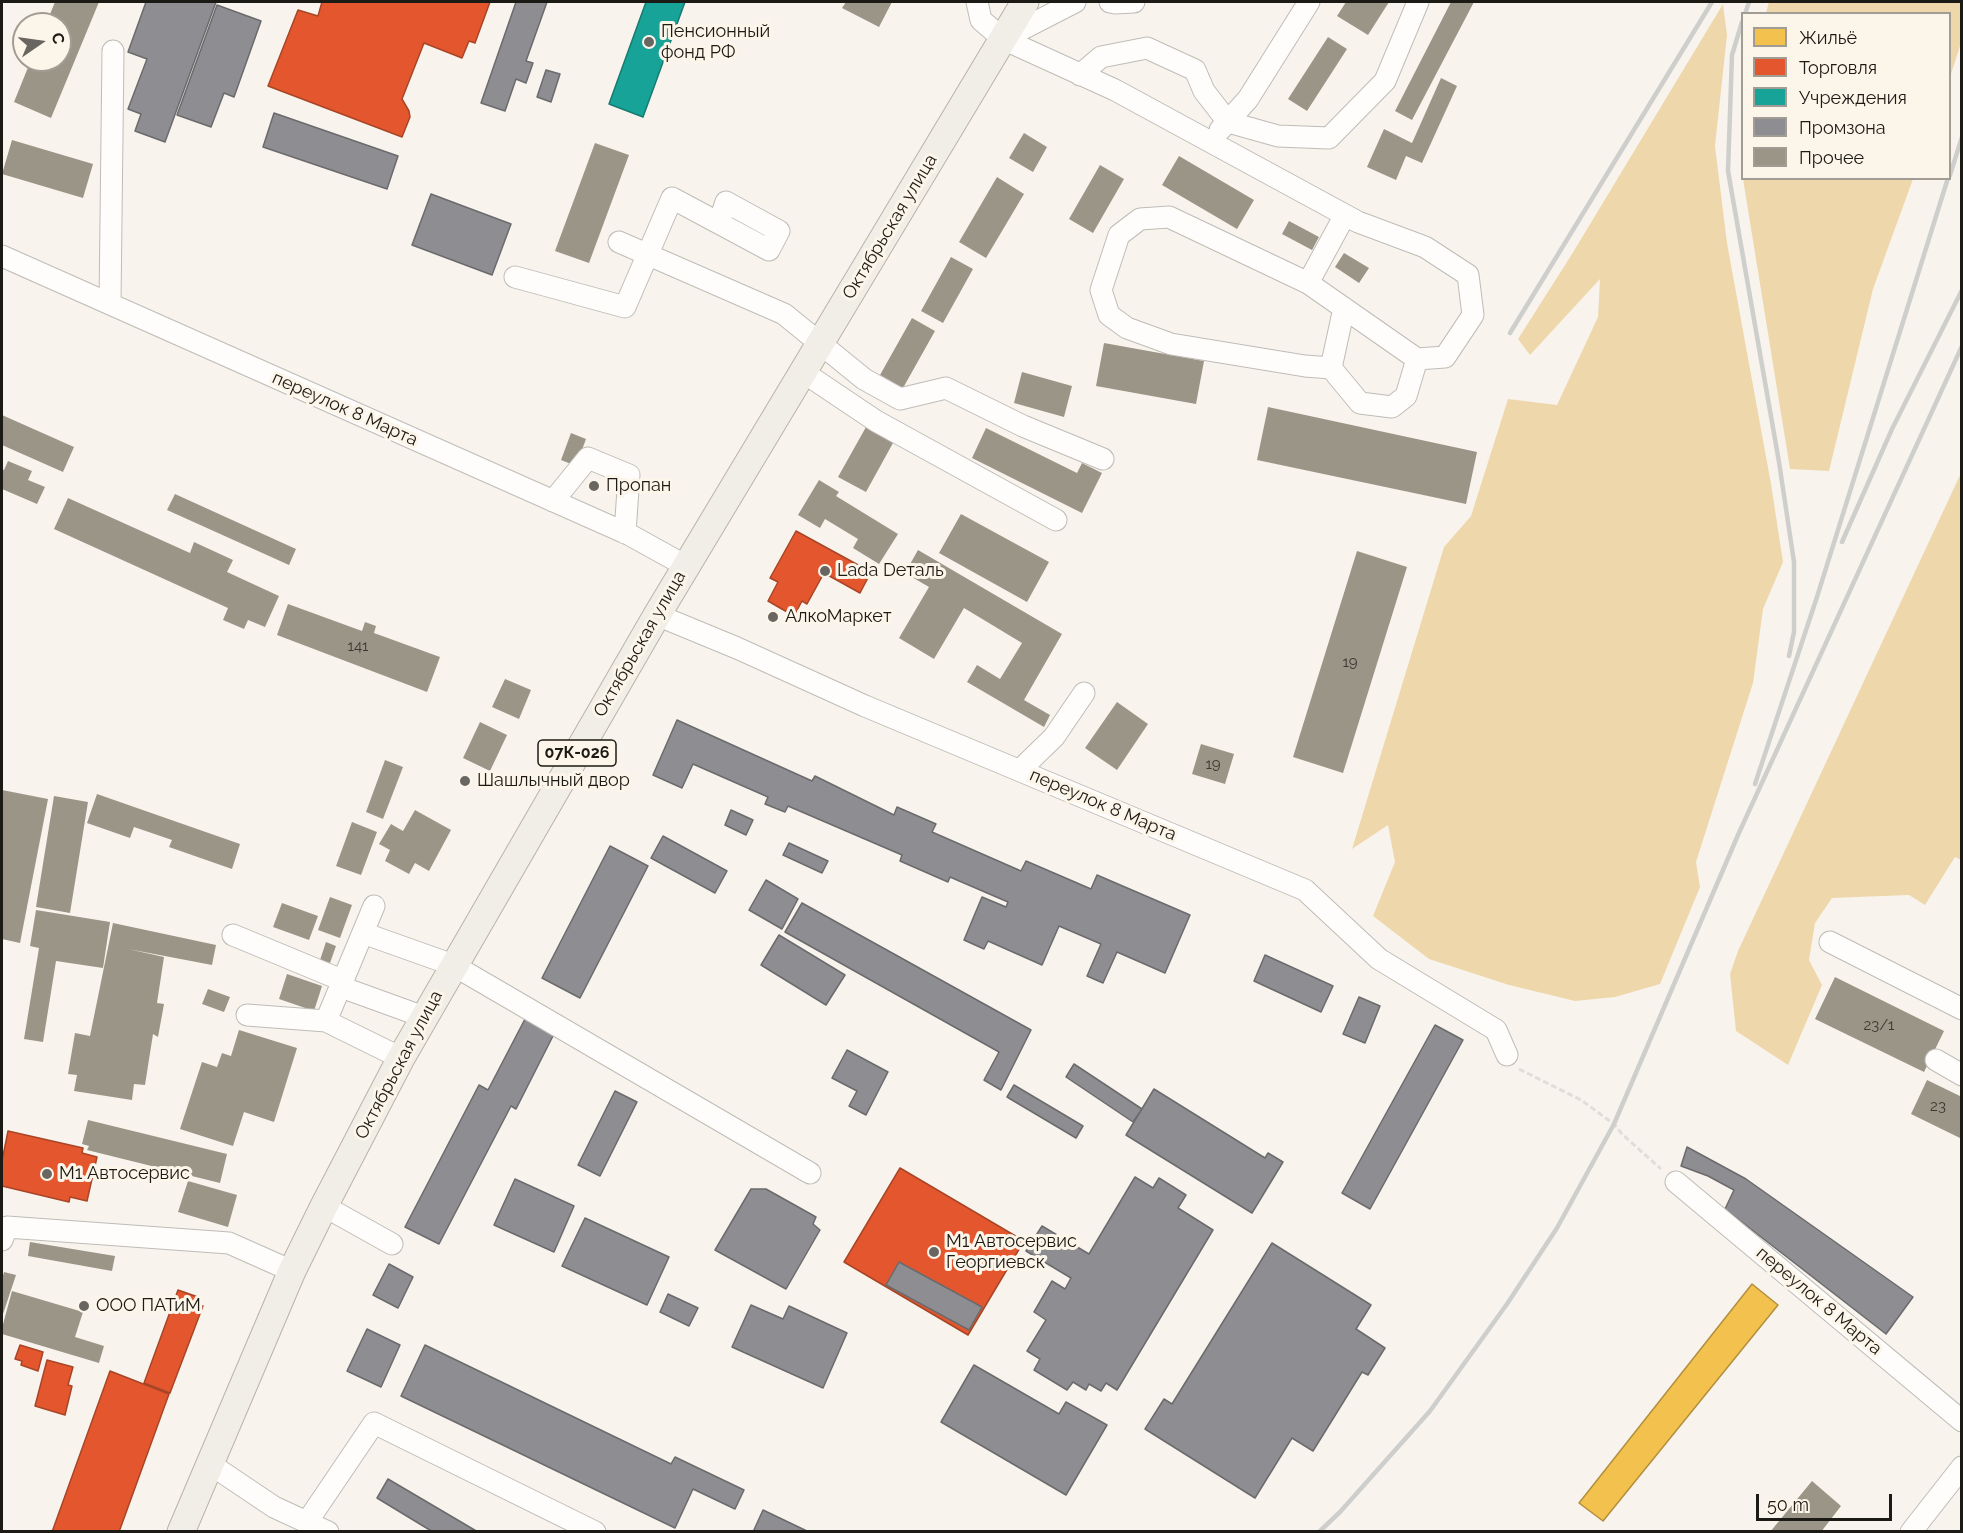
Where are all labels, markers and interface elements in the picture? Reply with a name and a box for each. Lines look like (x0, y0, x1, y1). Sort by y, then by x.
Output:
north arrow (12, 12, 72, 72)
legend (1741, 12, 1951, 180)
place label: Пенсионный фонд РФ (661, 21, 770, 63)
text: Жильё (1799, 27, 1857, 48)
text: С (48, 31, 69, 46)
marker: Пенсионный фонд РФ (642, 35, 656, 49)
text: Торговля (1799, 57, 1877, 78)
text: Учреждения (1799, 87, 1907, 108)
text: Промзона (1799, 117, 1886, 138)
text: Прочее (1799, 147, 1864, 168)
street label: Октябрьская улица (838, 151, 942, 303)
street label: переулок 8 Марта (269, 367, 421, 451)
place label: Пропан (606, 475, 671, 497)
marker: Пропан (587, 479, 601, 493)
place label: Lada Dеталь (837, 560, 944, 582)
marker: Lada Dеталь (818, 564, 832, 578)
street label: Октябрьская улица (589, 567, 691, 721)
place label: АлкоМаркет (785, 606, 891, 628)
marker: АлкоМаркет (766, 610, 780, 624)
house number: 141 (347, 637, 369, 655)
house number: 19 (1342, 653, 1358, 671)
road number: 07К-026 (538, 740, 616, 766)
house number: 19 (1205, 755, 1221, 773)
street label: переулок 8 Марта (1026, 764, 1180, 846)
place label: Шашлычный двор (477, 770, 630, 792)
marker: Шашлычный двор (458, 774, 472, 788)
street label: Октябрьская улица (351, 987, 447, 1143)
house number: 23/1 (1864, 1016, 1894, 1034)
house number: 23 (1930, 1097, 1946, 1115)
place label: М1 Автосервис (59, 1163, 190, 1185)
marker: М1 Автосервис (40, 1167, 54, 1181)
place label: М1 Автосервис Георгиевск (946, 1231, 1077, 1274)
street label: переулок 8 Марта (1752, 1242, 1886, 1360)
marker: М1 Автосервис Георгиевск (927, 1245, 941, 1259)
place label: ООО ПАТиМ (96, 1295, 201, 1317)
marker: ООО ПАТиМ (77, 1299, 91, 1313)
scale bar (1759, 1482, 1896, 1520)
text: 50 m (1767, 1494, 1809, 1515)

